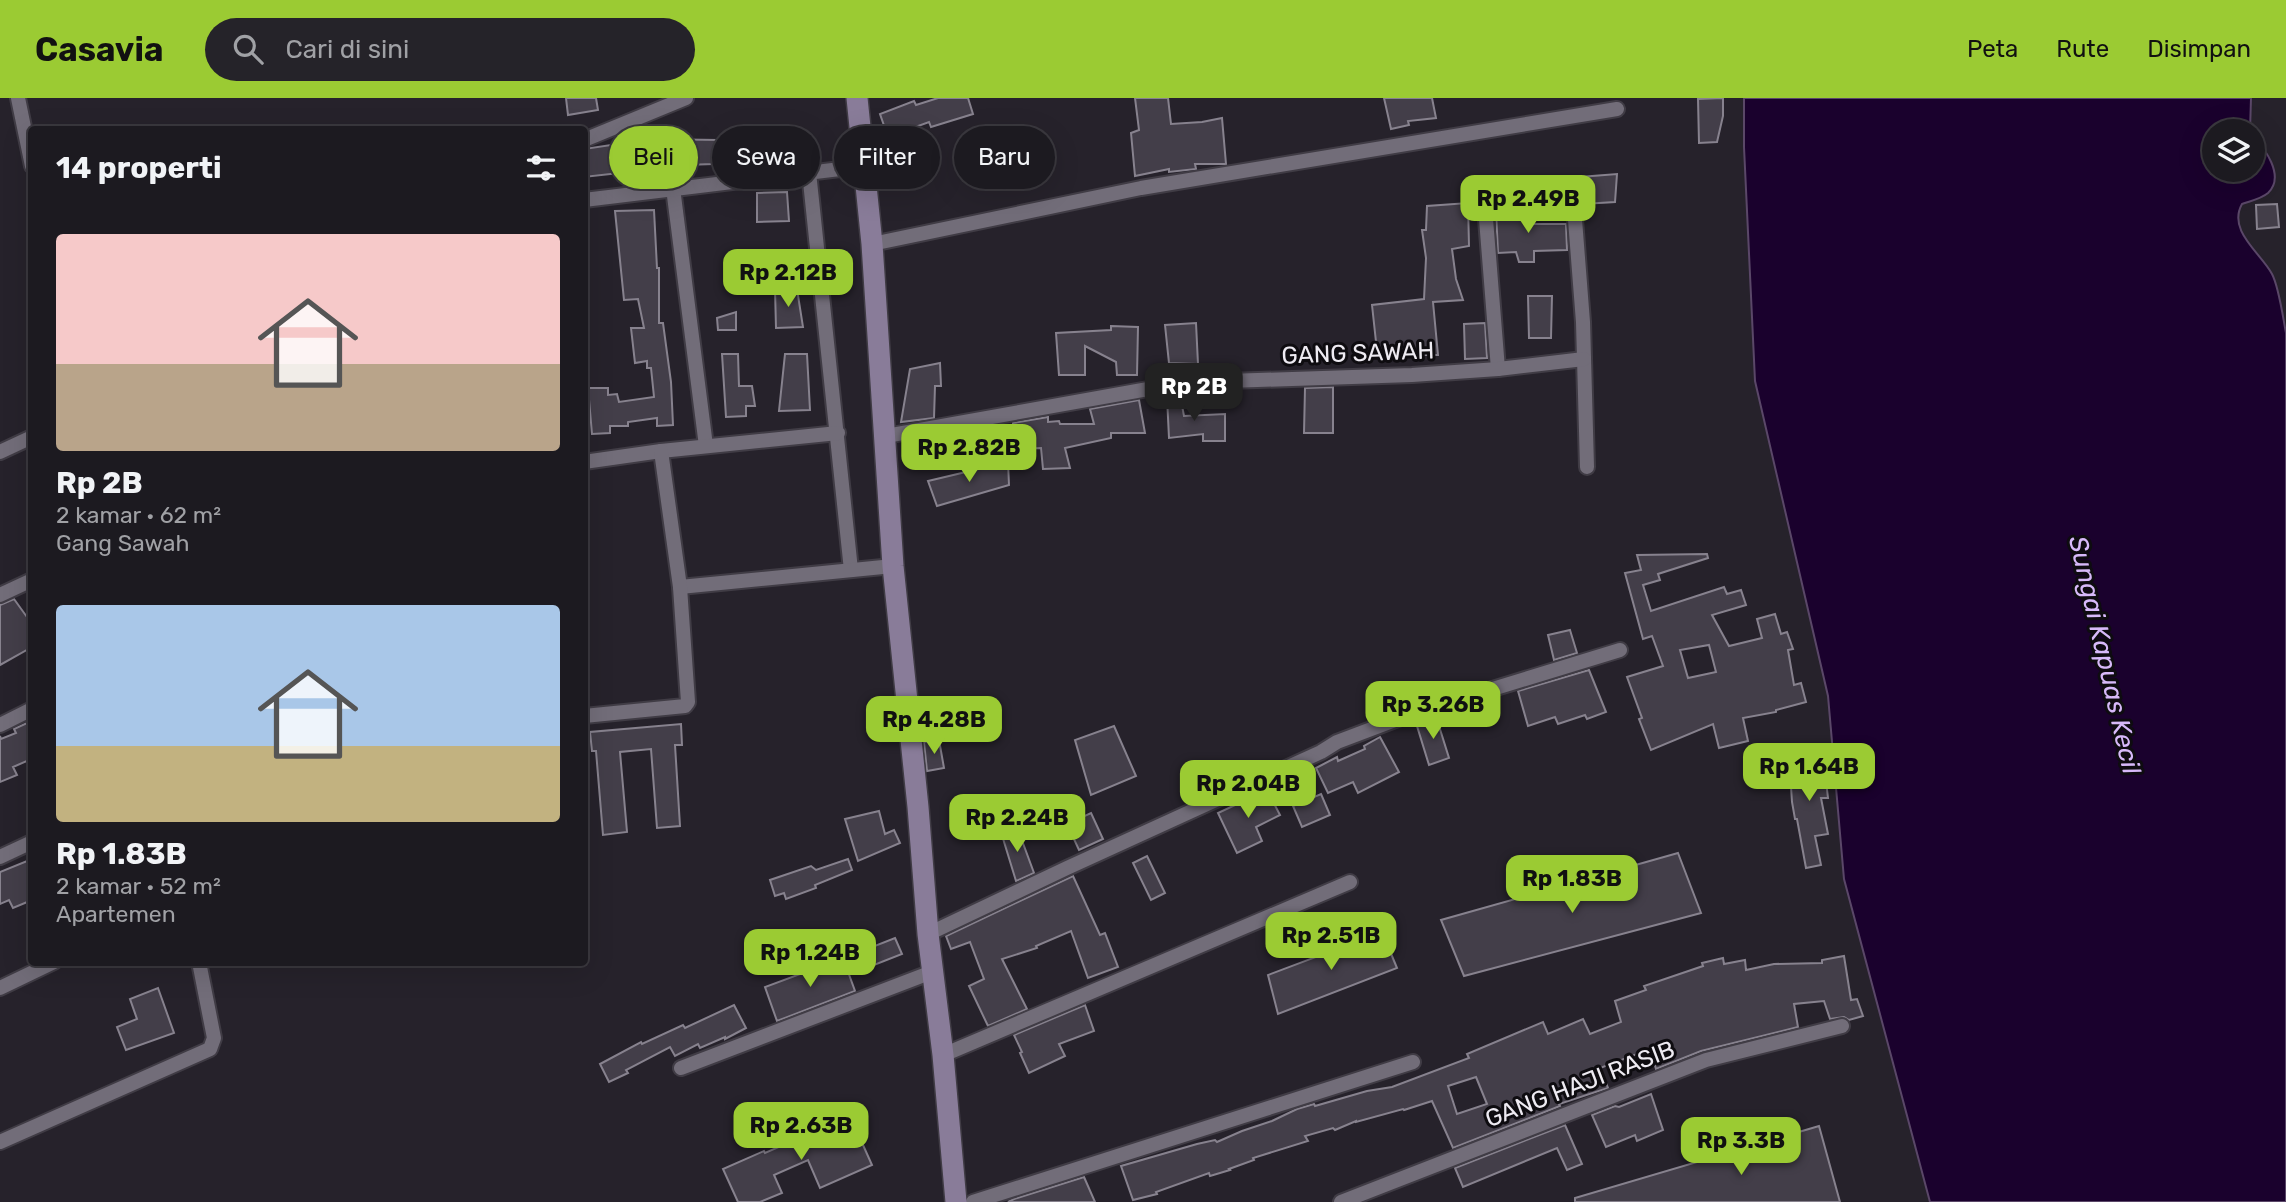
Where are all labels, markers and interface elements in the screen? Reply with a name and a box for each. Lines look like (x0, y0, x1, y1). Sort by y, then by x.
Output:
search box (205, 18, 695, 81)
text: Casavia (35, 30, 163, 69)
icon: search (229, 30, 267, 68)
text: Cari di sini (285, 34, 409, 65)
text: Peta (1967, 35, 2018, 63)
text: Rute (2056, 35, 2109, 63)
text: Disimpan (2147, 35, 2251, 63)
map controls (2202, 119, 2265, 182)
button: layers (2202, 119, 2265, 182)
chip: Beli (609, 126, 698, 189)
chip: Sewa (712, 126, 820, 189)
chip: Filter (834, 126, 940, 189)
chip: Baru (954, 126, 1055, 189)
icon: filters (522, 149, 560, 187)
text: 14 properti (56, 150, 222, 186)
pin: Rp 2.49B (1456, 176, 1600, 235)
text: Rp 2.49B (1476, 184, 1580, 212)
pin: Rp 2.12B (716, 250, 860, 309)
text: Rp 2.12B (739, 258, 837, 286)
icon: home (245, 280, 371, 406)
street label: GANG SAWAH (1281, 336, 1435, 370)
pin: Rp 2B (1145, 364, 1243, 423)
text: Rp 2B (1161, 372, 1227, 400)
pin: Rp 2.82B (897, 424, 1041, 484)
text: Rp 2.82B (917, 433, 1021, 461)
text: Rp 2B (56, 465, 143, 501)
text: 2 kamar · 62 m² (56, 501, 221, 529)
text: Gang Sawah (56, 529, 189, 557)
water label: Sungai Kapuas Kecil (2062, 533, 2147, 778)
icon: home (245, 651, 371, 777)
pin: Rp 3.26B (1361, 682, 1505, 741)
text: Rp 3.26B (1381, 690, 1485, 718)
pin: Rp 4.28B (862, 696, 1006, 756)
text: Rp 4.28B (882, 705, 986, 733)
pin: Rp 1.64B (1737, 744, 1881, 803)
text: Rp 1.64B (1759, 752, 1859, 780)
pin: Rp 2.04B (1176, 760, 1320, 820)
text: Rp 2.04B (1196, 769, 1300, 797)
pin: Rp 2.24B (945, 794, 1089, 854)
text: Rp 2.24B (965, 803, 1069, 831)
text: Rp 1.83B (56, 836, 187, 872)
pin: Rp 1.83B (1500, 856, 1644, 915)
text: Rp 1.83B (1522, 864, 1622, 892)
text: 2 kamar · 52 m² (56, 872, 221, 900)
text: Apartemen (56, 900, 176, 928)
pin: Rp 2.51B (1259, 912, 1403, 972)
text: Rp 2.51B (1281, 921, 1381, 949)
pin: Rp 1.24B (738, 930, 882, 989)
text: Rp 1.24B (760, 938, 860, 966)
street label: GANG HAJI RASIB (1481, 1035, 1679, 1133)
pin: Rp 2.63B (729, 1102, 873, 1162)
text: Rp 2.63B (750, 1111, 853, 1139)
pin: Rp 3.3B (1676, 1118, 1806, 1177)
text: Rp 3.3B (1697, 1126, 1785, 1154)

